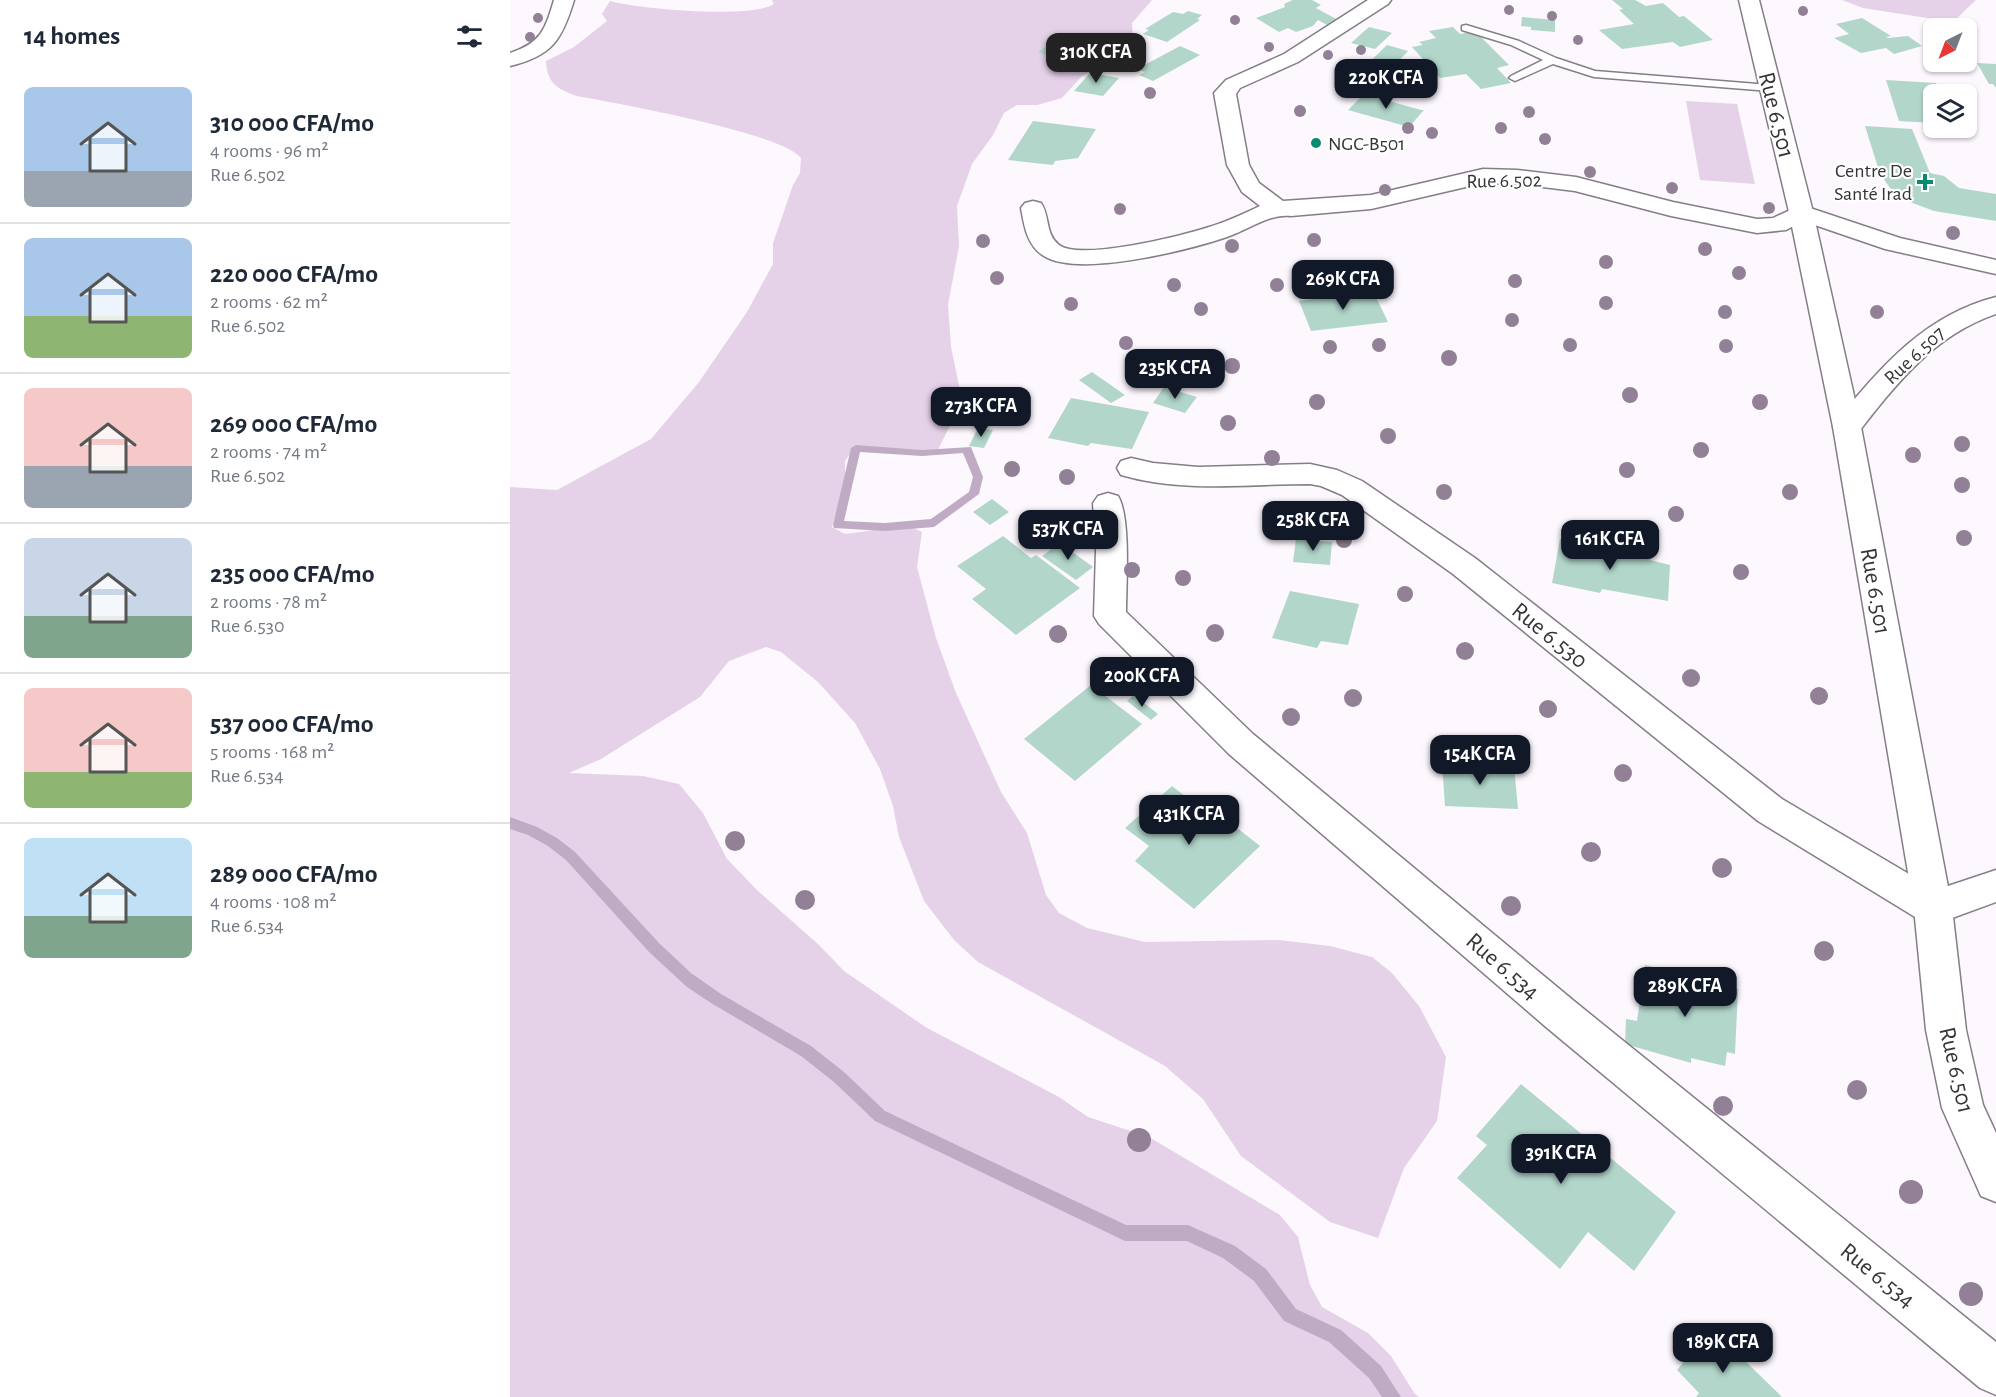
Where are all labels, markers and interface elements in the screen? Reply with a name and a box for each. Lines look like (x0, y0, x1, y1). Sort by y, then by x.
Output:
north arrow (1923, 18, 1977, 72)
map controls (1923, 18, 1977, 138)
icon: filters (453, 20, 486, 53)
text: 14 homes (24, 23, 120, 49)
pin: 310K CFA (1034, 33, 1158, 84)
text: 310K CFA (1060, 42, 1132, 62)
pin: 220K CFA (1324, 59, 1448, 110)
text: 220K CFA (1349, 68, 1423, 88)
street label: Rue 6.501 (1754, 70, 1798, 161)
button: layers (1923, 84, 1977, 138)
text: 310 000 CFA/mo (210, 110, 374, 136)
icon: home (72, 111, 144, 183)
place label: NGC-B501 (1328, 134, 1405, 154)
marker: NGC-B501 (1309, 136, 1323, 150)
text: 4 rooms · 96 m² (210, 141, 328, 161)
place label: Centre De Santé Irad (1834, 161, 1912, 204)
text: Rue 6.502 (210, 165, 285, 185)
street label: Rue 6.502 (1466, 170, 1542, 192)
marker: Centre De Santé Irad (1916, 173, 1934, 191)
pin: 269K CFA (1281, 260, 1405, 311)
text: 220 000 CFA/mo (210, 261, 378, 287)
icon: home (72, 262, 144, 334)
text: 269K CFA (1306, 269, 1380, 289)
text: 2 rooms · 62 m² (210, 292, 328, 312)
text: Rue 6.502 (210, 316, 285, 336)
street label: Rue 6.507 (1881, 323, 1949, 388)
pin: 235K CFA (1113, 349, 1237, 400)
text: 235K CFA (1139, 358, 1211, 378)
pin: 273K CFA (919, 387, 1043, 438)
text: 273K CFA (945, 396, 1017, 416)
text: 269 000 CFA/mo (210, 411, 377, 437)
icon: home (72, 412, 144, 484)
text: 2 rooms · 74 m² (210, 442, 327, 462)
text: Rue 6.502 (210, 466, 285, 486)
pin: 258K CFA (1251, 501, 1375, 552)
pin: 537K CFA (1006, 510, 1130, 561)
text: 258K CFA (1276, 510, 1350, 530)
text: 537K CFA (1032, 519, 1104, 539)
pin: 161K CFA (1548, 520, 1672, 571)
text: 161K CFA (1575, 529, 1645, 549)
street label: Rue 6.501 (1856, 546, 1894, 637)
text: 235 000 CFA/mo (210, 561, 375, 587)
icon: home (72, 562, 144, 634)
text: 2 rooms · 78 m² (210, 592, 327, 612)
street label: Rue 6.530 (1507, 598, 1592, 673)
text: Rue 6.530 (210, 616, 285, 636)
pin: 200K CFA (1080, 657, 1204, 708)
text: 200K CFA (1104, 666, 1180, 686)
text: 537 000 CFA/mo (210, 711, 374, 737)
icon: home (72, 712, 144, 784)
pin: 154K CFA (1418, 735, 1542, 786)
text: 5 rooms · 168 m² (210, 742, 334, 762)
text: 154K CFA (1444, 744, 1516, 764)
text: Rue 6.534 (210, 766, 284, 786)
pin: 431K CFA (1127, 795, 1251, 846)
text: 431K CFA (1153, 804, 1225, 824)
text: 289 000 CFA/mo (210, 861, 378, 887)
icon: home (72, 862, 144, 934)
text: 4 rooms · 108 m² (210, 892, 337, 912)
text: Rue 6.534 (210, 916, 284, 936)
street label: Rue 6.534 (1461, 929, 1544, 1005)
pin: 289K CFA (1623, 967, 1747, 1018)
text: 289K CFA (1648, 976, 1722, 996)
street label: Rue 6.501 (1934, 1025, 1978, 1116)
pin: 391K CFA (1499, 1134, 1623, 1185)
text: 391K CFA (1525, 1143, 1597, 1163)
street label: Rue 6.534 (1835, 1239, 1919, 1313)
pin: 189K CFA (1661, 1323, 1785, 1374)
text: 189K CFA (1687, 1332, 1759, 1352)

